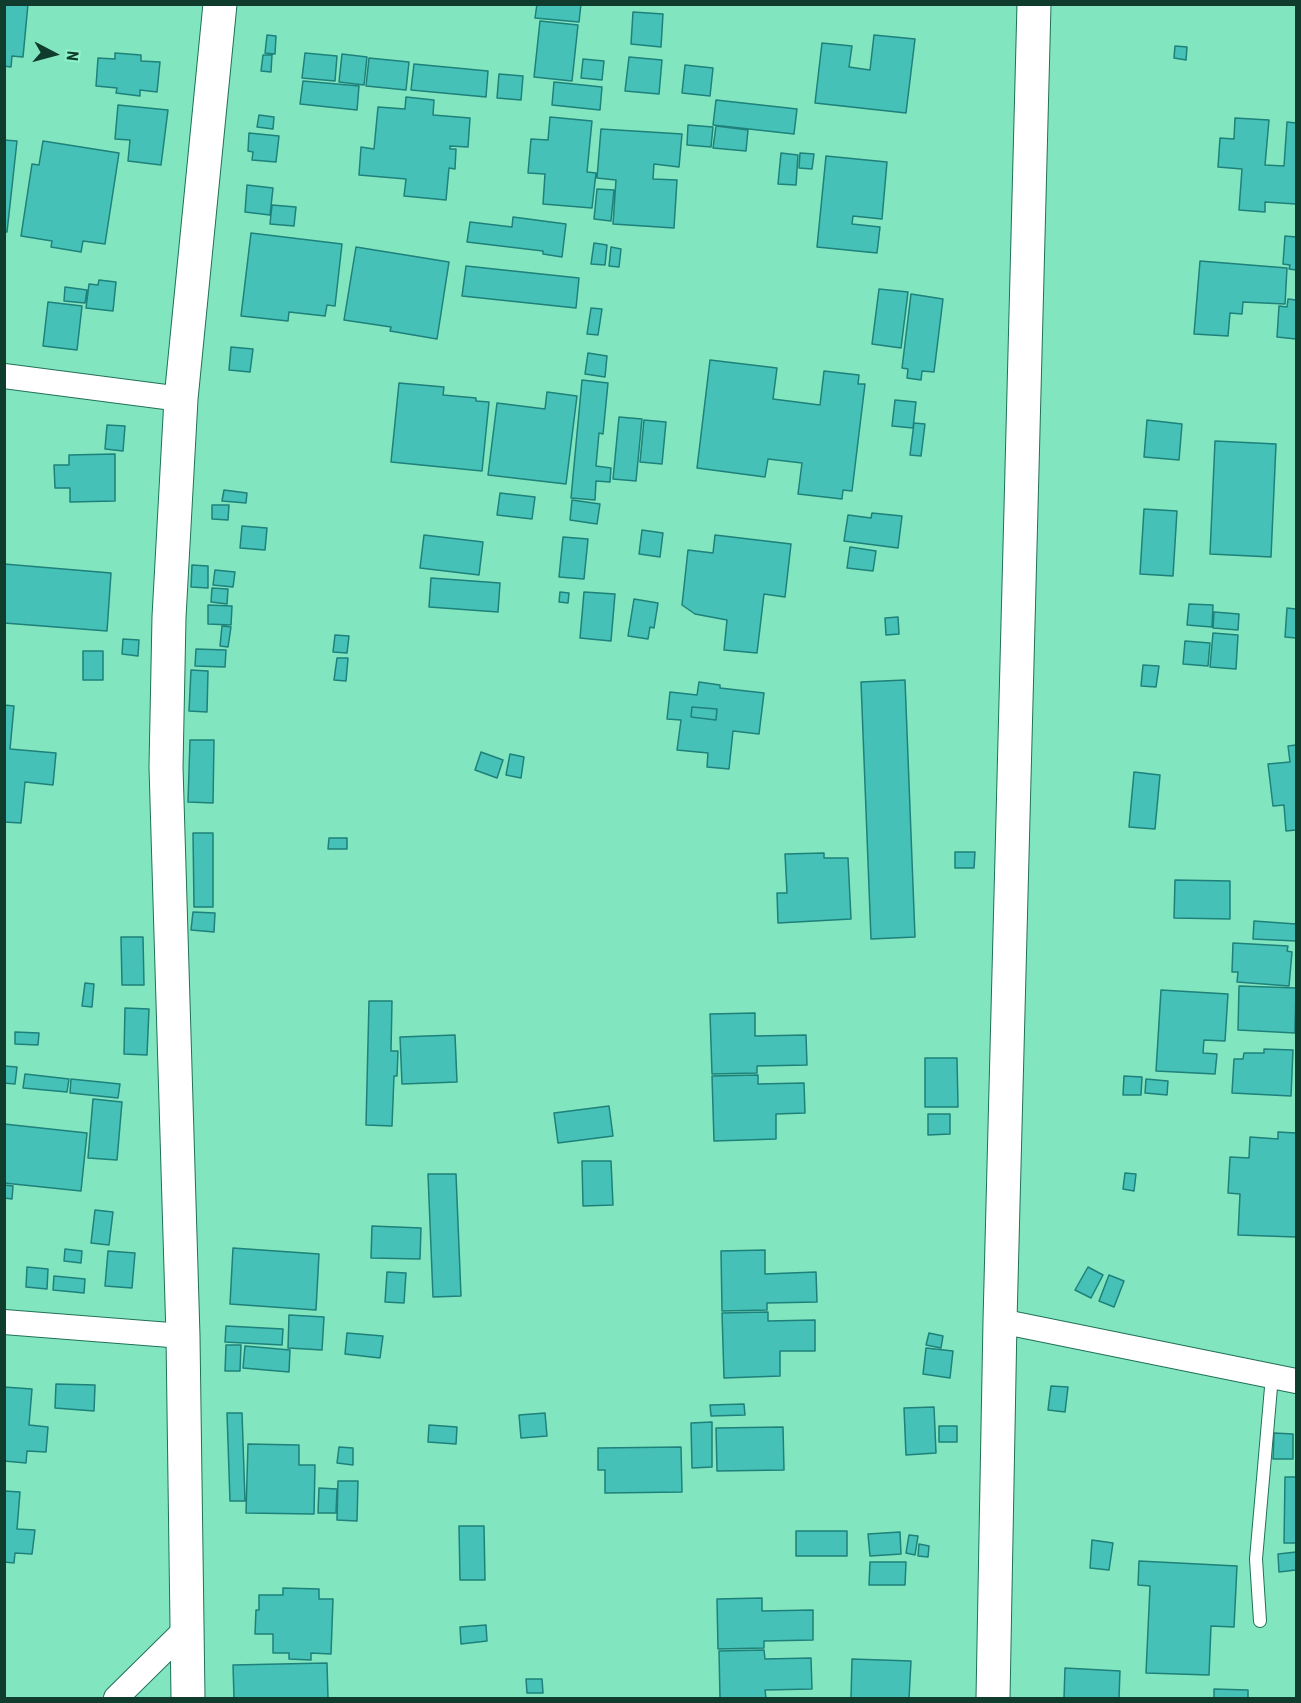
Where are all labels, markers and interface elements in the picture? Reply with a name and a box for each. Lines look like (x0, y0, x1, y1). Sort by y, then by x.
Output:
north arrow (24, 24, 84, 84)
text: N (62, 50, 82, 62)

